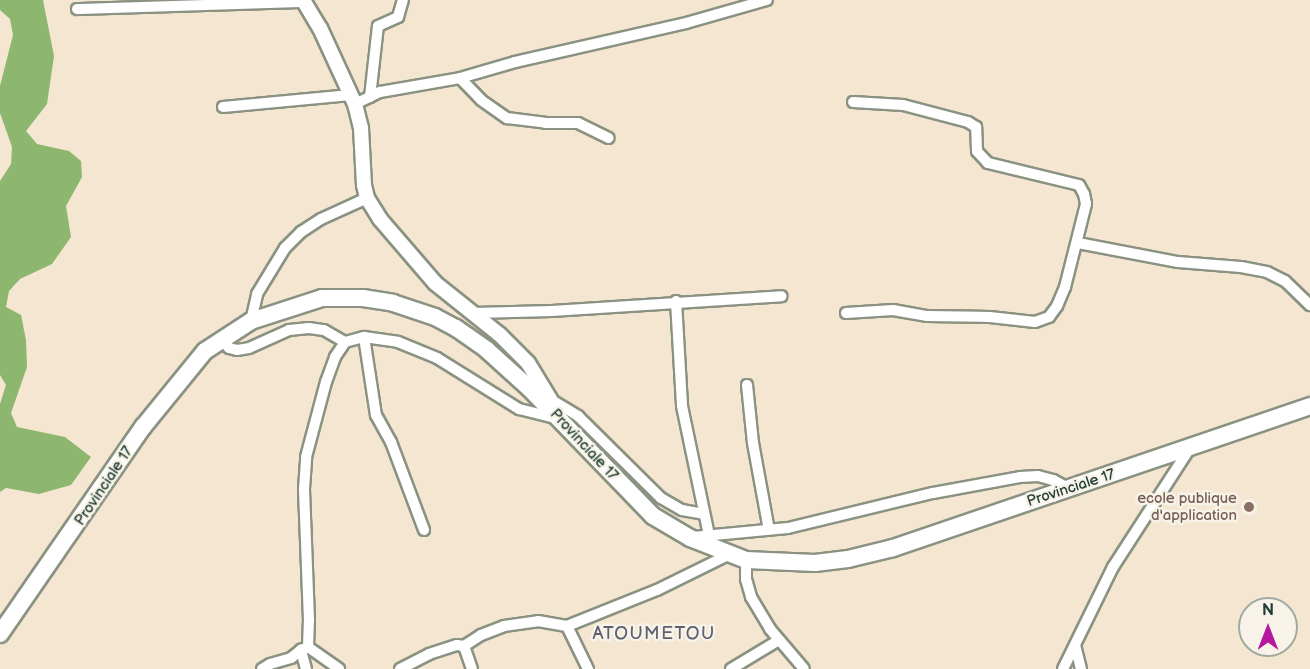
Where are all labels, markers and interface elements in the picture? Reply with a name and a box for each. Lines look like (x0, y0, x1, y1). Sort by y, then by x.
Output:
street label: Provinciale 17 (546, 405, 622, 485)
street label: Provinciale 17 (71, 443, 137, 529)
street label: Provinciale 17 (1025, 465, 1117, 511)
place label: ecole publique d'application (1137, 489, 1237, 524)
marker: ecole publique d'application (1242, 500, 1256, 514)
north arrow (1238, 597, 1298, 657)
text: N (1262, 601, 1274, 620)
district label: ATOUMETOU (592, 623, 716, 645)

